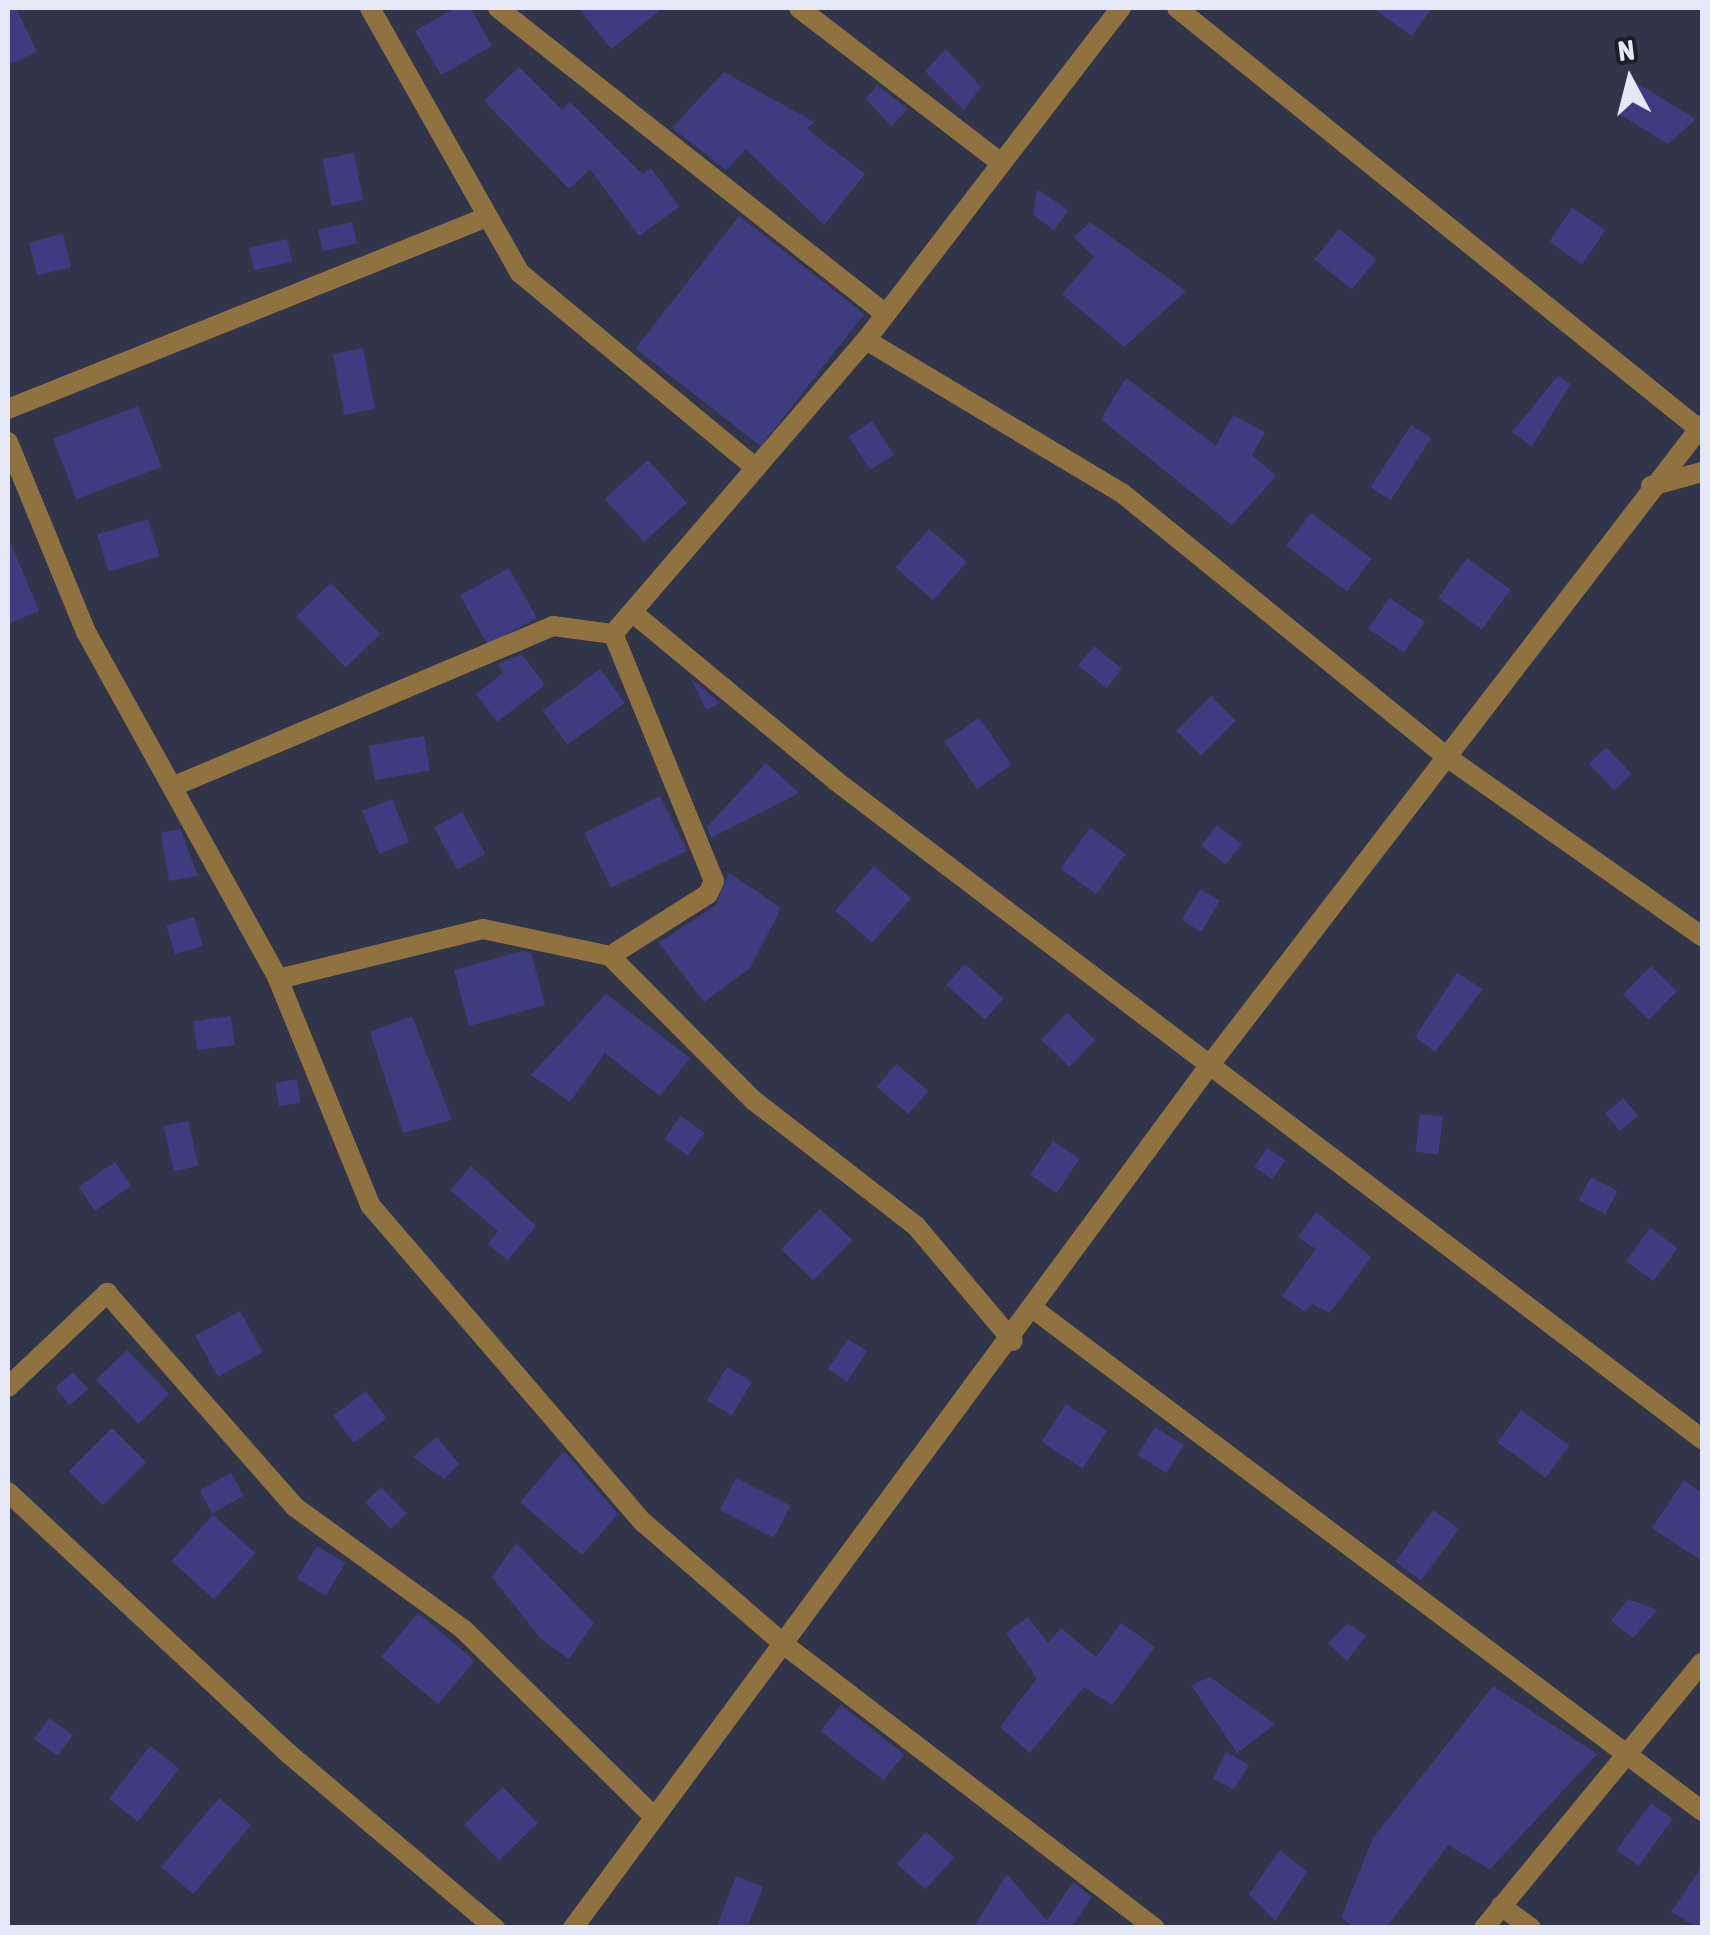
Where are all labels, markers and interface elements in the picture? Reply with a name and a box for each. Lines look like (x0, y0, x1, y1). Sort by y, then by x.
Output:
north arrow (1580, 30, 1680, 130)
text: N (1616, 33, 1636, 67)

